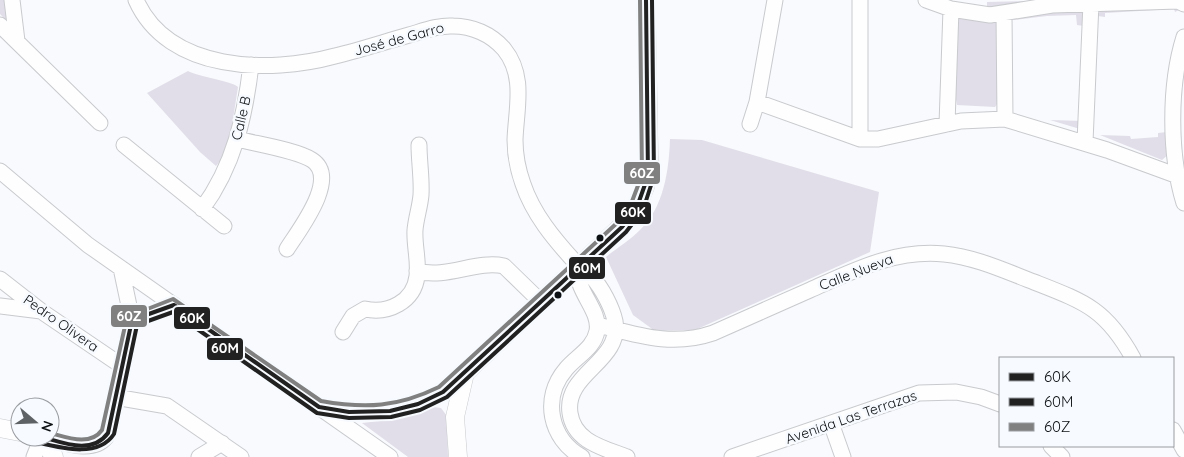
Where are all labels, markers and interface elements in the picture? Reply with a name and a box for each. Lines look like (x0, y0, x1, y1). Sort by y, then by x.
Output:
street label: José de Garro (352, 18, 446, 60)
street label: Calle B (227, 94, 255, 142)
line badge: 60Z (623, 161, 661, 185)
text: 60Z (629, 164, 655, 182)
line badge: 60K (614, 201, 652, 225)
text: 60K (620, 203, 646, 221)
unlabelled marker (595, 233, 605, 243)
street label: Calle Nueva (817, 250, 895, 294)
line badge: 60M (568, 256, 606, 280)
text: 60M (573, 259, 601, 277)
street label: Pedro Olivera (20, 290, 102, 356)
unlabelled marker (553, 290, 563, 300)
line badge: 60Z (110, 304, 148, 328)
line badge: 60K (173, 306, 211, 330)
text: 60Z (116, 307, 142, 325)
text: 60K (179, 309, 205, 327)
line badge: 60M (206, 337, 244, 361)
text: 60M (211, 339, 239, 357)
legend (999, 357, 1174, 447)
text: 60K (1044, 367, 1071, 386)
street label: Avenida Las Terrazas (783, 386, 919, 448)
text: 60M (1044, 392, 1073, 411)
north arrow (10, 397, 60, 447)
text: 60Z (1044, 417, 1070, 436)
text: N (37, 418, 57, 434)

